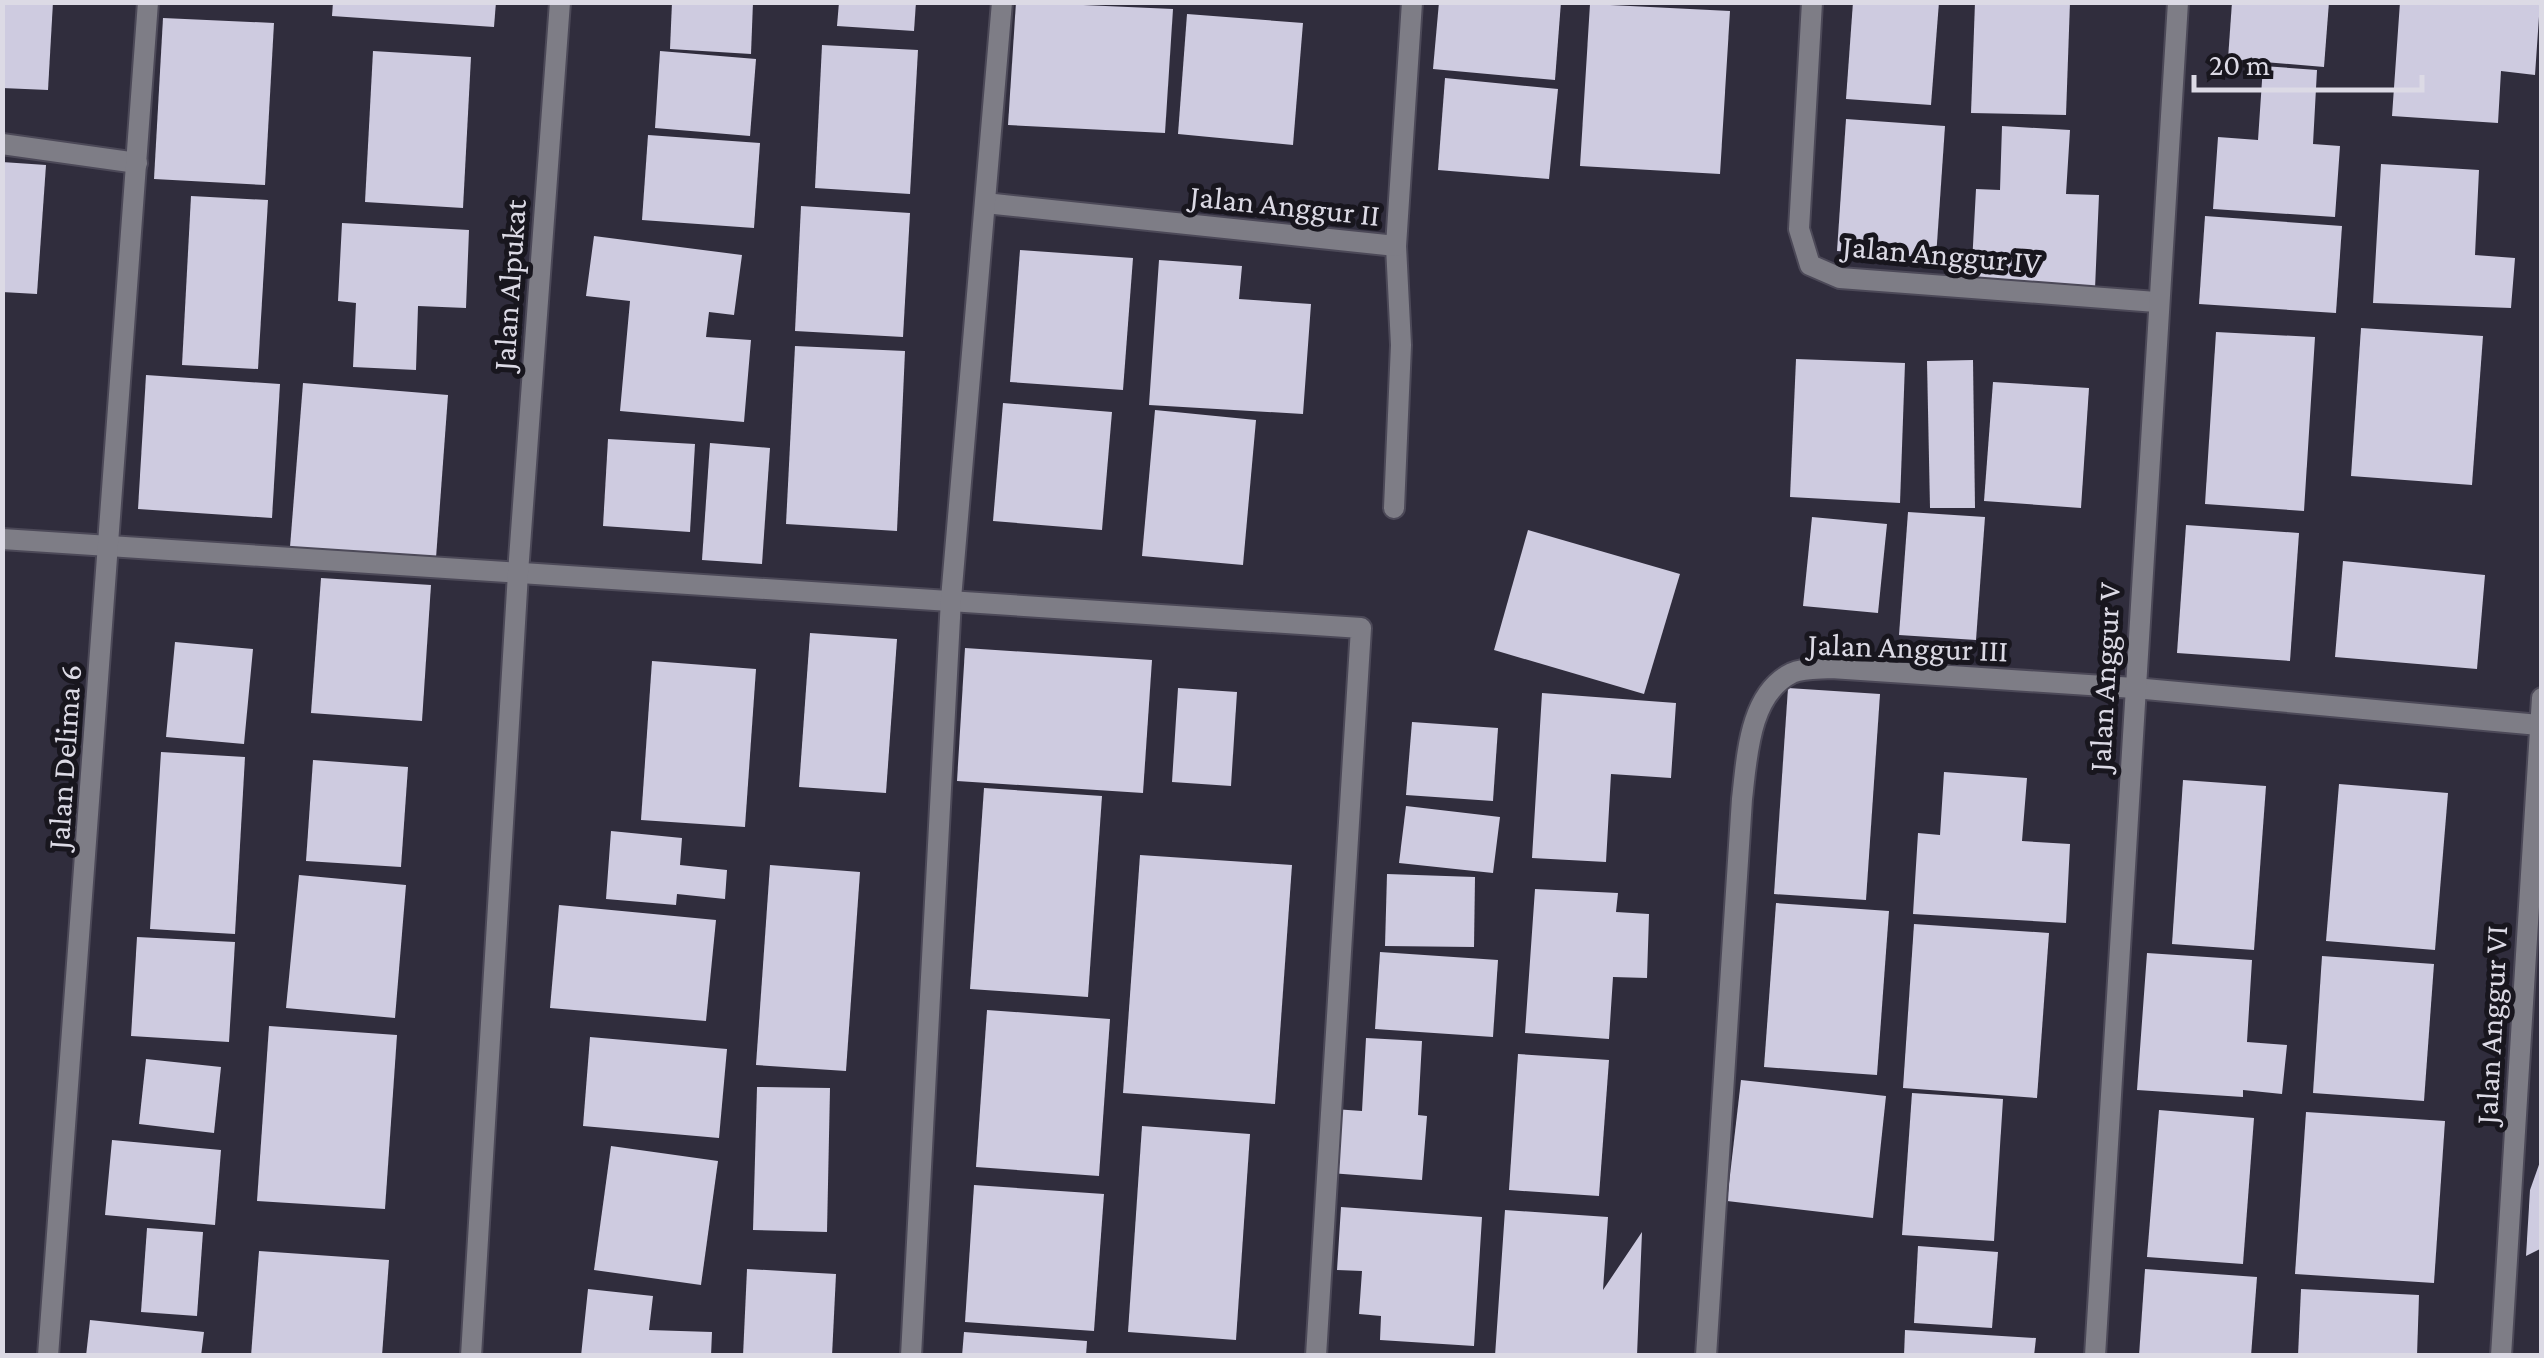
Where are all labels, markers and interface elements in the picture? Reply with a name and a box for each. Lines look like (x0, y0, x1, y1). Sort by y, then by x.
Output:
scale bar (2194, 30, 2422, 92)
text: 20 m (2209, 48, 2270, 81)
street label: Jalan Anggur II (1185, 177, 1382, 233)
street label: Jalan Alpukat (485, 198, 533, 375)
street label: Jalan Anggur IV (1838, 227, 2044, 281)
street label: Jalan Anggur V (2081, 581, 2127, 776)
street label: Jalan Anggur III (1804, 625, 2009, 668)
street label: Jalan Delima 6 (39, 663, 88, 854)
street label: Jalan Anggur VI (2468, 925, 2514, 1128)

